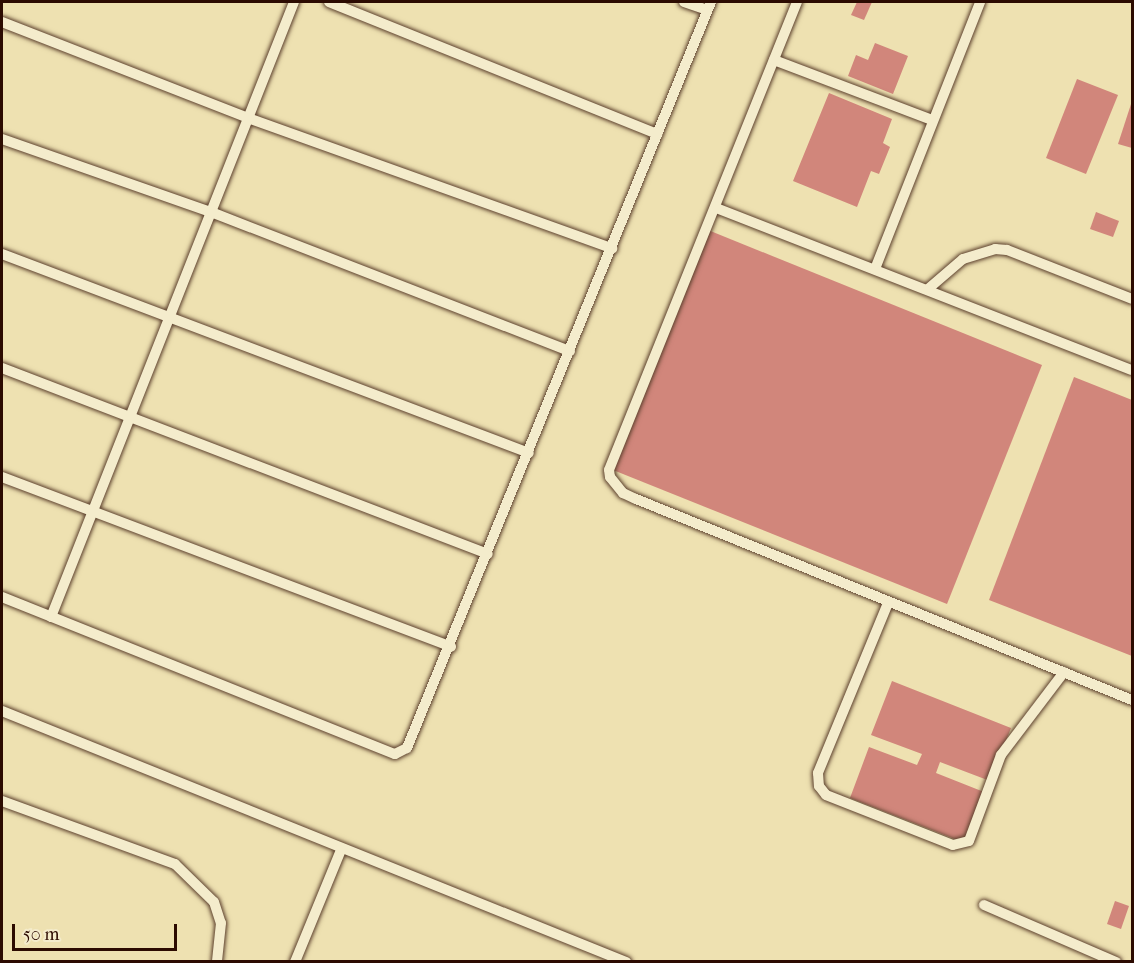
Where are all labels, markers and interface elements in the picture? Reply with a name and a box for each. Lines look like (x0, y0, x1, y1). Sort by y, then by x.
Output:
scale bar (15, 912, 180, 950)
text: 50 m (23, 924, 59, 945)

